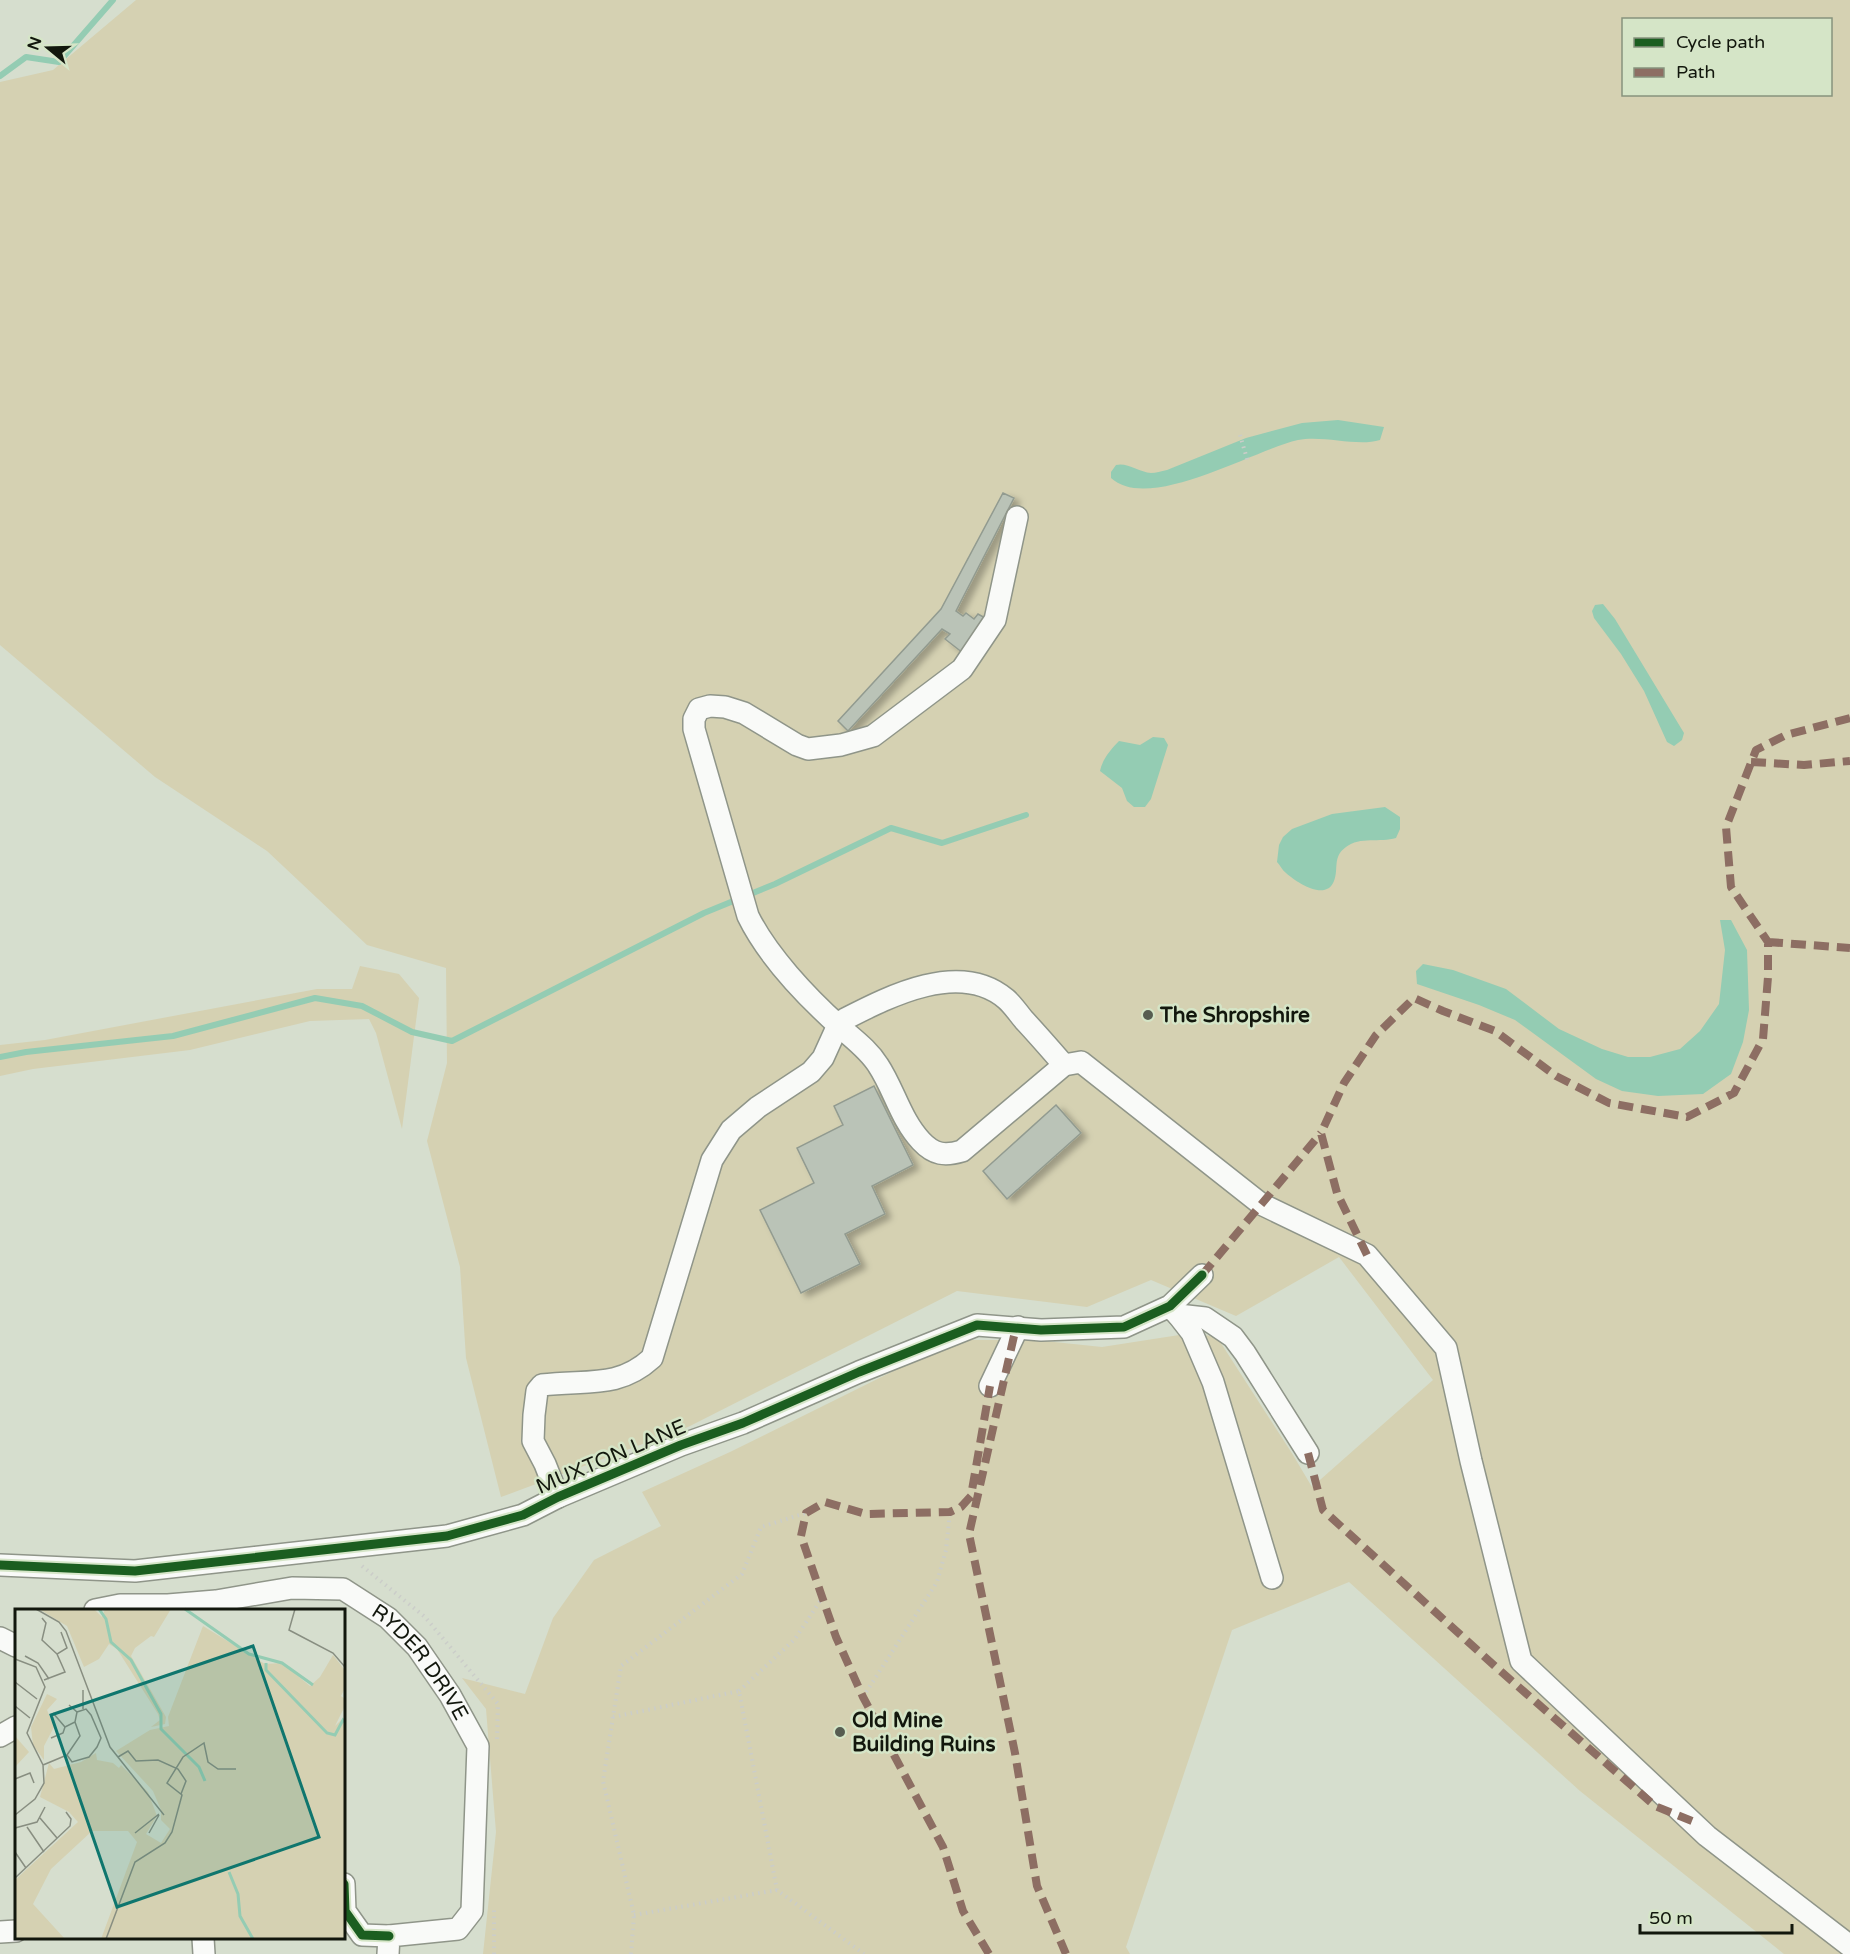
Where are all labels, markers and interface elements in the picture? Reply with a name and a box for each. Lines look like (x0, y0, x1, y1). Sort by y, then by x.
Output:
north arrow (18, 18, 78, 78)
legend (1622, 18, 1832, 96)
text: Cycle path (1676, 31, 1765, 53)
text: N (23, 34, 46, 53)
text: Path (1676, 61, 1715, 83)
place label: The Shropshire (1159, 1003, 1310, 1028)
marker: The Shropshire (1141, 1008, 1155, 1022)
street label: MUXTON LANE (532, 1414, 690, 1500)
street label: RYDER DRIVE (367, 1598, 474, 1724)
inset map (15, 1609, 345, 1939)
place label: Old Mine Building Ruins (852, 1708, 995, 1757)
marker: Old Mine Building Ruins (833, 1725, 847, 1739)
scale bar (1640, 1897, 1792, 1935)
text: 50 m (1649, 1907, 1693, 1929)

